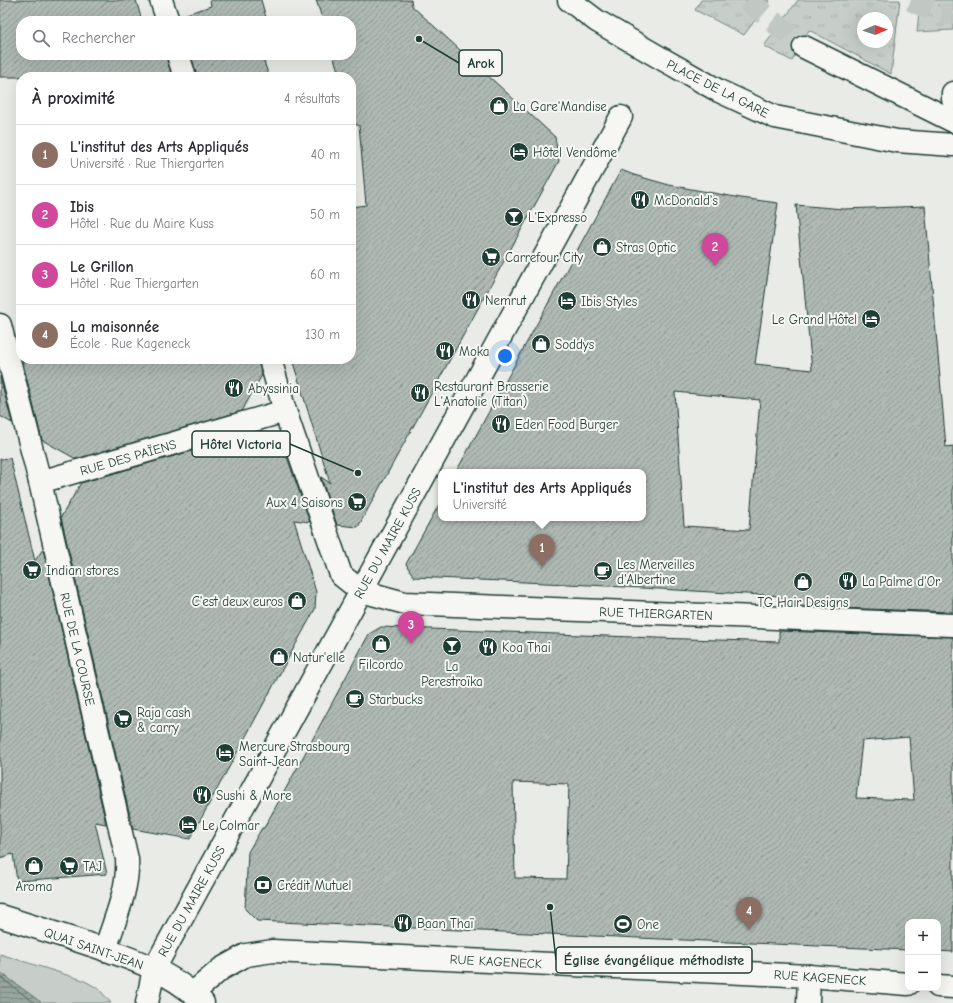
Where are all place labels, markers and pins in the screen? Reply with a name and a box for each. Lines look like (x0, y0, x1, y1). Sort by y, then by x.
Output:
callout: Arok (459, 50, 502, 76)
shop icon: La Gare'Mandise (488, 95, 510, 117)
place label: La Gare'Mandise (513, 99, 607, 114)
hotel icon: Hôtel Vendôme (508, 141, 530, 163)
place label: Hôtel Vendôme (533, 145, 618, 160)
restaurant icon: McDonald's (629, 189, 651, 211)
place label: McDonald's (654, 193, 718, 208)
bar icon: L'Expresso (503, 206, 525, 228)
place label: L'Expresso (528, 210, 587, 225)
pin: 2 (702, 233, 728, 266)
shop icon: Stras Optic (591, 236, 613, 258)
place label: Stras Optic (616, 240, 676, 255)
supermarket icon: Carrefour City (480, 246, 502, 268)
place label: Carrefour City (505, 250, 583, 265)
restaurant icon: Nemrut (460, 289, 482, 311)
hotel icon: Ibis Styles (556, 290, 578, 312)
place label: Nemrut (485, 293, 528, 308)
place label: Ibis Styles (581, 294, 637, 309)
hotel icon: Le Grand Hôtel (860, 308, 882, 330)
place label: Le Grand Hôtel (772, 312, 857, 327)
shop icon: Soddys (530, 333, 552, 355)
place label: Soddys (555, 337, 594, 352)
restaurant icon: Moka (434, 340, 456, 362)
place label: Moka (459, 344, 490, 359)
restaurant icon: Abyssinia (223, 377, 245, 399)
place label: Restaurant Brasserie L'Anatolie (Titan) (434, 379, 549, 409)
place label: Abyssinia (248, 381, 299, 396)
restaurant icon: Restaurant Brasserie L'Anatolie (Titan) (409, 382, 431, 404)
restaurant icon: Eden Food Burger (490, 413, 512, 435)
place label: Eden Food Burger (515, 417, 618, 432)
callout: Hôtel Victoria (192, 431, 290, 457)
supermarket icon: Aux 4 Saisons (346, 491, 368, 513)
place label: Aux 4 Saisons (266, 495, 343, 510)
pin: 1 (529, 534, 555, 567)
place label: Les Merveilles d'Albertine (617, 557, 694, 587)
supermarket icon: Indian stores (21, 559, 43, 581)
cafe icon: Les Merveilles d'Albertine (592, 560, 614, 582)
place label: Indian stores (46, 563, 119, 578)
restaurant icon: La Palme d'Or (837, 570, 859, 592)
shop icon: TG Hair Designs (792, 571, 814, 593)
place label: La Palme d'Or (862, 574, 941, 589)
shop icon: C'est deux euros (286, 590, 308, 612)
place label: C'est deux euros (192, 594, 283, 609)
place label: TG Hair Designs (758, 595, 848, 610)
pin: 3 (398, 611, 424, 644)
shop icon: Filcordo (370, 633, 392, 655)
bar icon: La Perestroïka (441, 635, 463, 657)
restaurant icon: Koa Thai (477, 636, 499, 658)
place label: Koa Thai (502, 640, 551, 655)
shop icon: Natur'elle (268, 646, 290, 668)
place label: Natur'elle (293, 650, 346, 665)
place label: Filcordo (359, 657, 404, 672)
place label: La Perestroïka (421, 659, 483, 689)
cafe icon: Starbucks (344, 688, 366, 710)
place label: Starbucks (369, 692, 423, 707)
place label: Raja cash & carry (137, 705, 191, 735)
supermarket icon: Raja cash & carry (112, 708, 134, 730)
place label: Mercure Strasbourg Saint-Jean (239, 739, 350, 769)
hotel icon: Mercure Strasbourg Saint-Jean (214, 742, 236, 764)
restaurant icon: Sushi & More (191, 784, 213, 806)
place label: Sushi & More (216, 788, 292, 803)
hotel icon: Le Colmar (177, 814, 199, 836)
place label: Le Colmar (202, 818, 260, 833)
shop icon: Aroma (23, 855, 45, 877)
supermarket icon: TAJ (58, 855, 80, 877)
place label: TAJ (83, 859, 102, 874)
bank icon: Crédit Mutuel (252, 874, 274, 896)
place label: Crédit Mutuel (277, 878, 351, 893)
place label: Aroma (16, 879, 52, 894)
pin: 4 (736, 897, 762, 930)
restaurant icon: Baan Thaï (392, 912, 414, 934)
sports icon: One (612, 913, 634, 935)
place label: Baan Thaï (417, 916, 474, 931)
place label: One (637, 917, 660, 932)
callout: Église évangélique méthodiste (556, 947, 752, 973)

